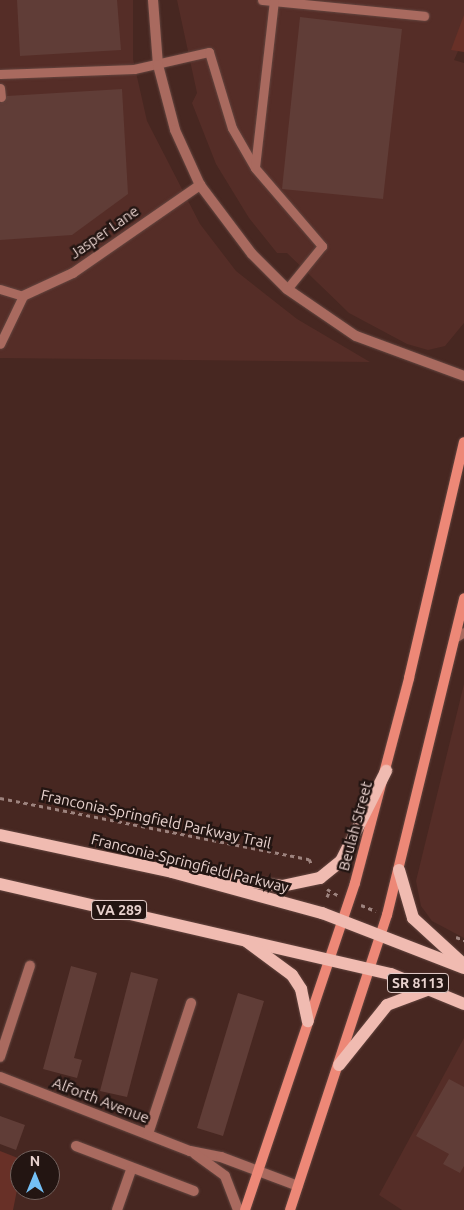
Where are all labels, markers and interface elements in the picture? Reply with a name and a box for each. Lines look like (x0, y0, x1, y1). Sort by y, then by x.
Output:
street label: Jasper Lane (66, 202, 142, 262)
street label: Beulah Street (334, 779, 376, 873)
street label: Franconia-Springfield Parkway Trail (39, 786, 273, 852)
street label: Franconia-Springfield Parkway (89, 830, 291, 896)
road number: VA 289 (90, 898, 148, 922)
road number: SR 8113 (387, 971, 449, 994)
street label: Alforth Avenue (50, 1073, 152, 1127)
north arrow (10, 1150, 60, 1200)
text: N (30, 1153, 40, 1169)

